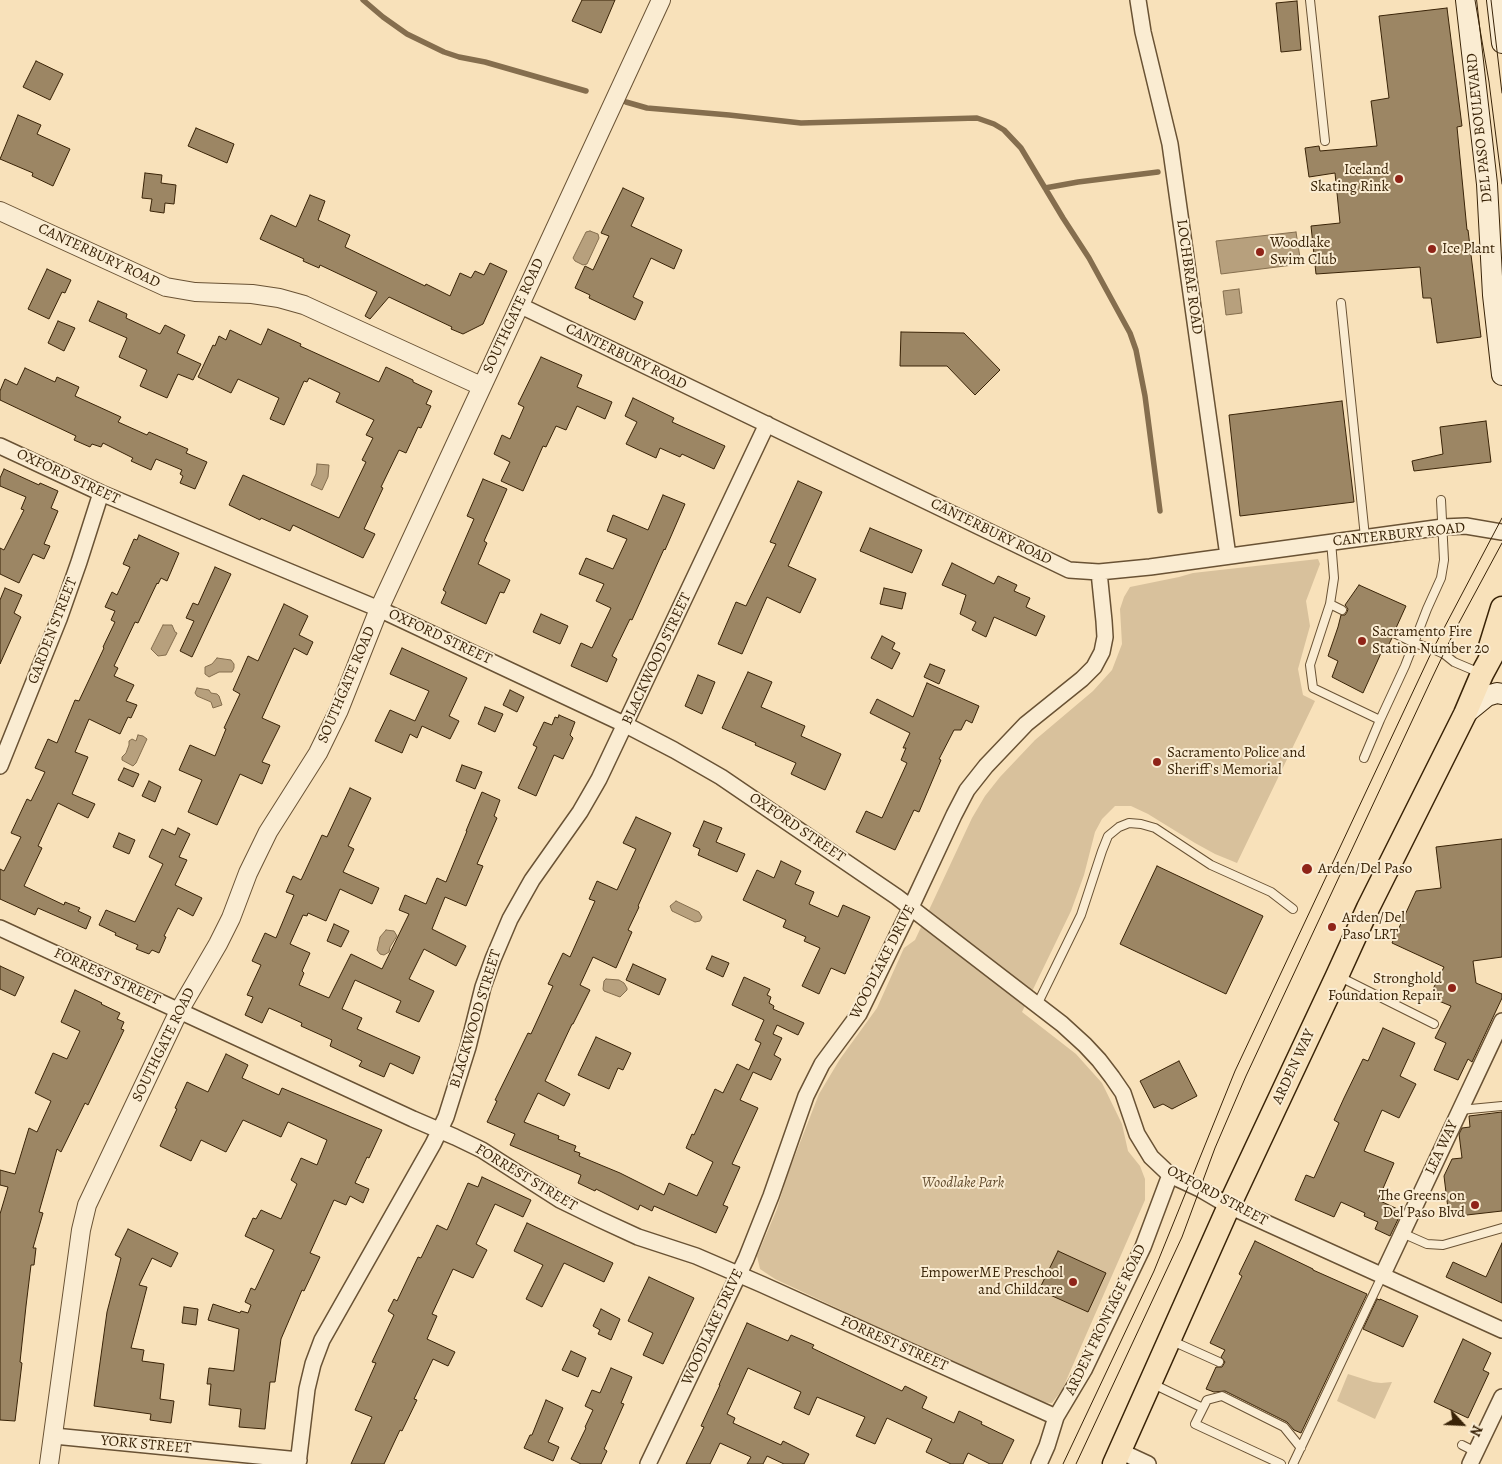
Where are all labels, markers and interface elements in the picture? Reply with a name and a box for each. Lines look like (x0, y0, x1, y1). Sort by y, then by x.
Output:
street label: DEL PASO BOULEVARD (1463, 52, 1497, 204)
place label: Iceland Skating Rink (1310, 161, 1389, 196)
marker: Iceland Skating Rink (1393, 173, 1405, 185)
street label: LOCHBRAE ROAD (1172, 218, 1206, 336)
street label: CANTERBURY ROAD (35, 220, 163, 292)
place label: Woodlake Swim Club (1270, 234, 1337, 269)
place label: Ice Plant (1442, 240, 1495, 258)
marker: Ice Plant (1426, 243, 1438, 255)
marker: Woodlake Swim Club (1254, 246, 1266, 258)
street label: SOUTHGATE ROAD (479, 256, 549, 376)
street label: CANTERBURY ROAD (562, 320, 690, 394)
street label: OXFORD STREET (14, 445, 122, 509)
street label: CANTERBURY ROAD (927, 495, 1055, 569)
street label: CANTERBURY ROAD (1332, 519, 1466, 551)
street label: GARDEN STREET (24, 575, 82, 687)
street label: BLACKWOOD STREET (619, 590, 695, 728)
street label: OXFORD STREET (386, 605, 494, 669)
place label: Sacramento Fire Station Number 20 (1372, 623, 1489, 658)
street label: SOUTHGATE ROAD (314, 624, 380, 746)
marker: Sacramento Fire Station Number 20 (1356, 635, 1368, 647)
place label: Sacramento Police and Sheriff's Memorial (1167, 744, 1305, 779)
marker: Sacramento Police and Sheriff's Memorial (1151, 756, 1163, 768)
street label: OXFORD STREET (746, 789, 848, 867)
place label: Arden/Del Paso (1318, 860, 1412, 878)
marker: Arden/Del Paso (1300, 862, 1314, 876)
street label: WOODLAKE DRIVE (846, 902, 920, 1022)
place label: Arden/Del Paso LRT (1342, 909, 1405, 944)
marker: Arden/Del Paso LRT (1326, 921, 1338, 933)
street label: FORREST STREET (51, 944, 163, 1010)
street label: BLACKWOOD STREET (446, 948, 506, 1090)
place label: Stronghold Foundation Repair (1328, 970, 1442, 1005)
marker: Stronghold Foundation Repair (1446, 982, 1458, 994)
street label: SOUTHGATE ROAD (129, 985, 199, 1105)
street label: ARDEN WAY (1269, 1027, 1319, 1107)
street label: LEA WAY (1422, 1118, 1462, 1178)
street label: FORREST STREET (472, 1141, 580, 1215)
street label: OXFORD STREET (1163, 1162, 1271, 1230)
park label: Woodlake Park (922, 1174, 1004, 1192)
place label: The Greens on Del Paso Blvd (1379, 1187, 1465, 1222)
marker: The Greens on Del Paso Blvd (1469, 1199, 1481, 1211)
street label: ARDEN FRONTAGE ROAD (1062, 1242, 1150, 1398)
place label: EmpowerME Preschool and Childcare (920, 1264, 1063, 1299)
street label: WOODLAKE DRIVE (678, 1266, 748, 1388)
marker: EmpowerME Preschool and Childcare (1067, 1276, 1079, 1288)
street label: FORREST STREET (838, 1312, 950, 1376)
north arrow (1437, 1399, 1487, 1449)
text: N (1465, 1422, 1487, 1439)
street label: YORK STREET (100, 1432, 192, 1458)

